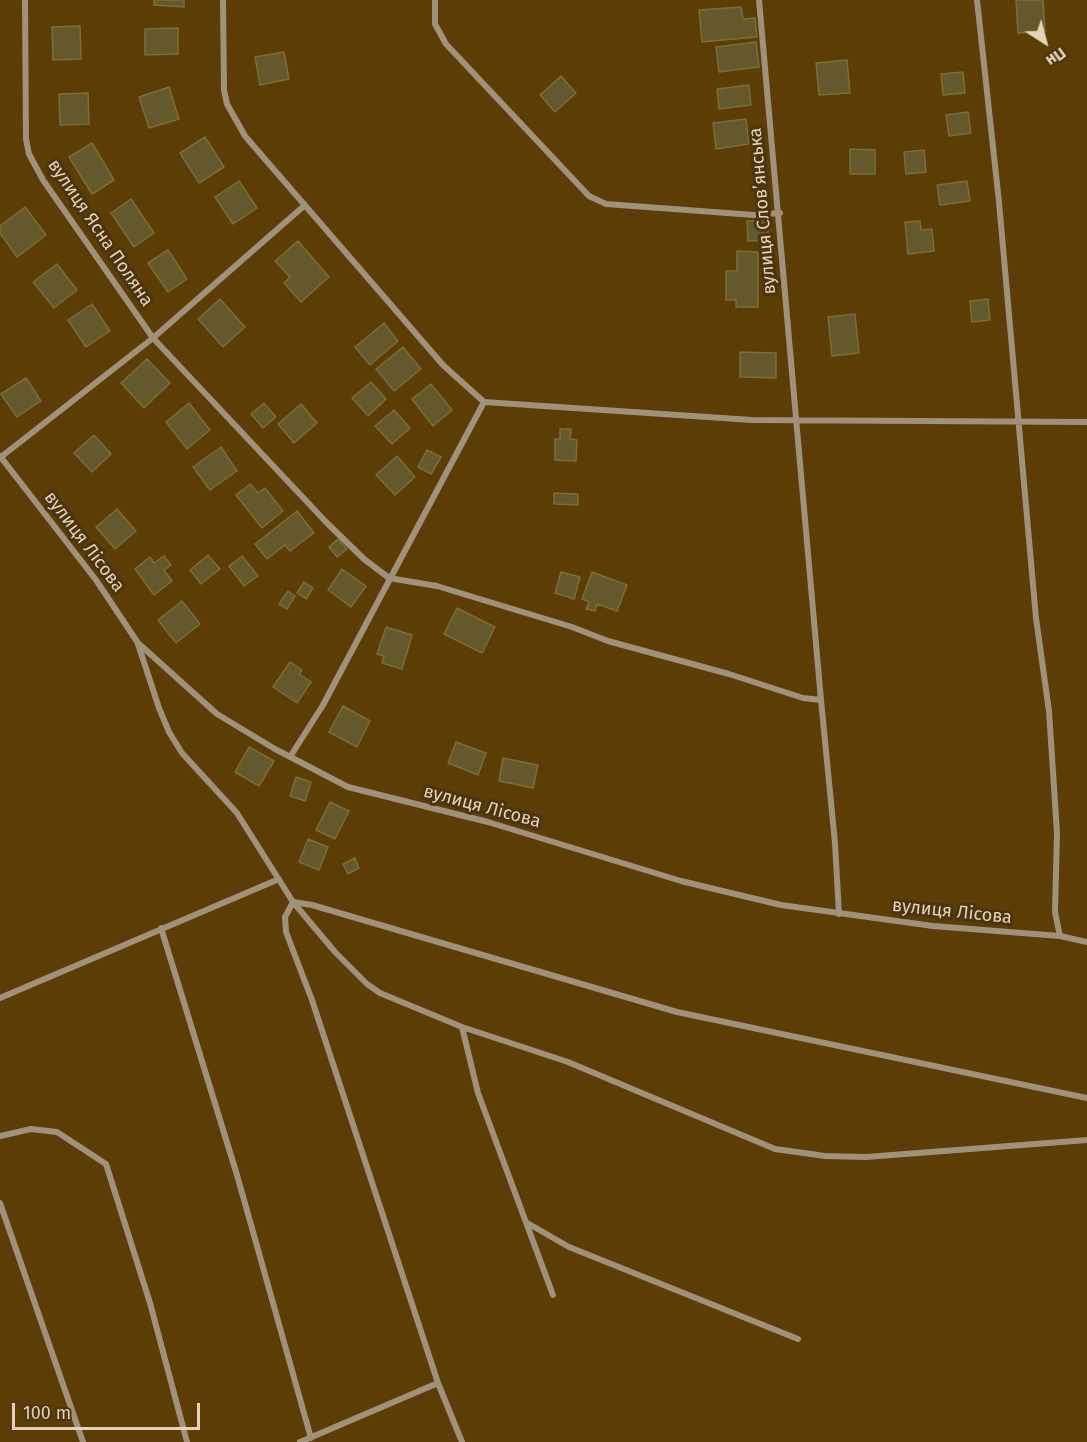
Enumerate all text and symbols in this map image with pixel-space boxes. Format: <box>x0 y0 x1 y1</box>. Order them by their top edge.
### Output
north arrow <box>1015 12 1075 72</box>
text: Пн <box>1042 43 1070 71</box>
street label: вулиця Словʼянська <box>745 127 781 295</box>
street label: вулиця Ясна Поляна <box>43 155 157 311</box>
street label: вулиця Лісова <box>39 487 129 597</box>
street label: вулиця Лісова <box>421 781 543 833</box>
street label: вулиця Лісова <box>891 895 1013 929</box>
scale bar <box>15 1391 202 1429</box>
text: 100 m <box>23 1402 71 1424</box>

